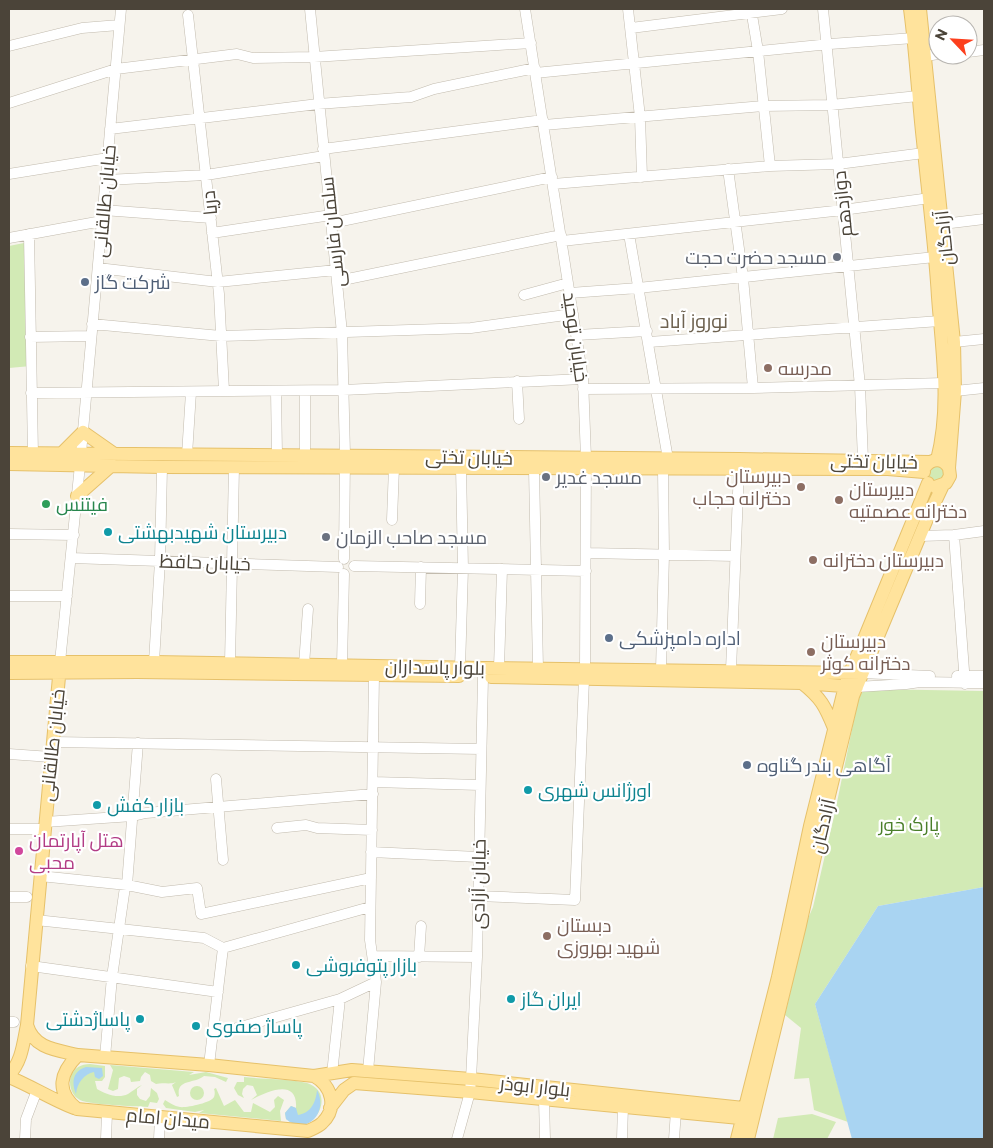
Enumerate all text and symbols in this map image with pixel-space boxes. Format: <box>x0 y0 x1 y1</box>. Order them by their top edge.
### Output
north arrow <box>928 15 978 65</box>
text: N <box>931 26 951 43</box>
street label: خیابان طالقانی <box>87 144 121 258</box>
street label: دوازدهم <box>827 169 859 238</box>
street label: سلمان فارسی <box>314 176 350 288</box>
street label: دریا <box>196 189 222 217</box>
street label: آزادگان <box>929 209 959 267</box>
place label: مسجد حضرت حجت <box>685 245 827 269</box>
marker: مسجد حضرت حجت <box>831 251 843 263</box>
place label: شرکت گاز <box>94 270 171 294</box>
marker: شرکت گاز <box>79 276 91 288</box>
street label: خیابان توحید <box>558 290 594 384</box>
district label: نوروز آباد <box>660 308 728 333</box>
place label: مدرسه <box>778 356 832 380</box>
marker: مدرسه <box>762 362 774 374</box>
street label: خیابان تختی <box>425 444 513 470</box>
street label: خیابان تختی <box>830 448 918 474</box>
place label: دبیرستان دخترانه حجاب <box>693 464 791 510</box>
place label: مسجد غدیر <box>555 465 642 489</box>
marker: مسجد غدیر <box>540 471 552 483</box>
place label: دبیرستان دخترانه عصمتیه <box>849 477 967 523</box>
marker: دبیرستان دخترانه حجاب <box>795 481 807 493</box>
place label: فیتنس <box>56 492 108 516</box>
marker: دبیرستان دخترانه عصمتیه <box>833 494 845 506</box>
marker: فیتنس <box>40 498 52 510</box>
place label: دبیرستان شهیدبهشتی <box>118 520 287 544</box>
place label: مسجد صاحب الزمان <box>336 525 487 549</box>
marker: دبیرستان شهیدبهشتی <box>102 526 114 538</box>
marker: مسجد صاحب الزمان <box>320 531 332 543</box>
street label: خیابان حافظ <box>159 548 251 576</box>
place label: دبیرستان دخترانه <box>823 548 944 572</box>
marker: دبیرستان دخترانه <box>807 554 819 566</box>
place label: اداره دامپزشکی <box>619 626 741 651</box>
place label: دبیرستان دخترانه کوثر <box>820 629 910 675</box>
marker: اداره دامپزشکی <box>603 632 615 644</box>
marker: دبیرستان دخترانه کوثر <box>805 646 817 658</box>
street label: بلوار پاسداران <box>385 654 485 681</box>
street label: خیابان طالقانی <box>34 687 70 803</box>
place label: آگاهی بندر گناوه <box>757 753 891 777</box>
marker: آگاهی بندر گناوه <box>741 759 753 771</box>
place label: اورژانس شهری <box>538 778 652 802</box>
marker: اورژانس شهری <box>522 784 534 796</box>
place label: بازار کفش <box>107 793 184 817</box>
street label: آزادگان <box>804 796 840 856</box>
marker: بازار کفش <box>91 799 103 811</box>
park label: پارک خور <box>878 812 939 837</box>
place label: هتل آپارتمان محبی <box>29 828 124 874</box>
street label: خیابان آزادی <box>465 839 491 929</box>
marker: هتل آپارتمان محبی <box>13 845 25 857</box>
place label: دبستان شهید بهروزی <box>557 913 660 959</box>
marker: دبستان شهید بهروزی <box>541 930 553 942</box>
place label: بازار پتوفروشی <box>306 953 417 978</box>
marker: بازار پتوفروشی <box>290 959 302 971</box>
place label: ایران گاز <box>520 987 582 1011</box>
marker: ایران گاز <box>505 993 517 1005</box>
place label: پاساژدشتی <box>46 1007 130 1032</box>
marker: پاساژدشتی <box>134 1013 146 1025</box>
place label: پاساژ صفوی <box>206 1014 302 1039</box>
marker: پاساژ صفوی <box>190 1020 202 1032</box>
street label: بلوار ابوذر <box>497 1070 572 1102</box>
street label: میدان امام <box>125 1102 211 1136</box>

